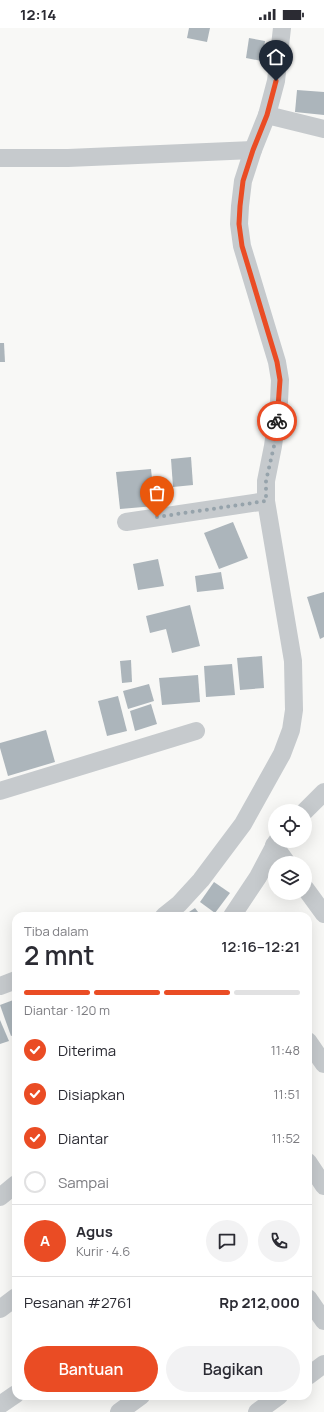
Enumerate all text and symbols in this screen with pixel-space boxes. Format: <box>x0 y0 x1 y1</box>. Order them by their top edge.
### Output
text: 12:14 <box>20 4 56 25</box>
pin <box>259 40 293 81</box>
icon: home <box>265 46 287 68</box>
courier <box>257 401 297 441</box>
icon: bike <box>266 410 288 432</box>
pin <box>140 476 174 517</box>
icon: bag <box>146 482 168 504</box>
map controls <box>268 804 312 900</box>
button: locate <box>268 804 312 848</box>
button: layers <box>268 856 312 900</box>
text: Tiba dalam <box>24 922 89 940</box>
text: 12:16–12:21 <box>221 936 300 957</box>
text: 2 mnt <box>24 937 94 973</box>
text: Diantar · 120 m <box>24 1001 110 1019</box>
icon: check <box>24 1039 46 1061</box>
text: Diterima <box>58 1040 116 1061</box>
text: 11:48 <box>271 1041 300 1059</box>
icon: check <box>24 1083 46 1105</box>
text: Disiapkan <box>58 1084 125 1105</box>
text: 11:51 <box>273 1085 300 1103</box>
icon: check <box>24 1127 46 1149</box>
text: Diantar <box>58 1128 109 1149</box>
text: 11:52 <box>271 1129 300 1147</box>
text: Sampai <box>58 1172 109 1193</box>
button: chat <box>206 1220 248 1262</box>
button: phone <box>258 1220 300 1262</box>
text: Agus <box>76 1221 113 1242</box>
text: A <box>40 1230 50 1251</box>
text: Kurir · 4.6 <box>76 1242 130 1260</box>
text: Pesanan #2761 <box>24 1292 132 1313</box>
text: Rp 212,000 <box>219 1292 300 1313</box>
button: Bantuan <box>24 1346 158 1392</box>
button: Bagikan <box>166 1346 300 1392</box>

